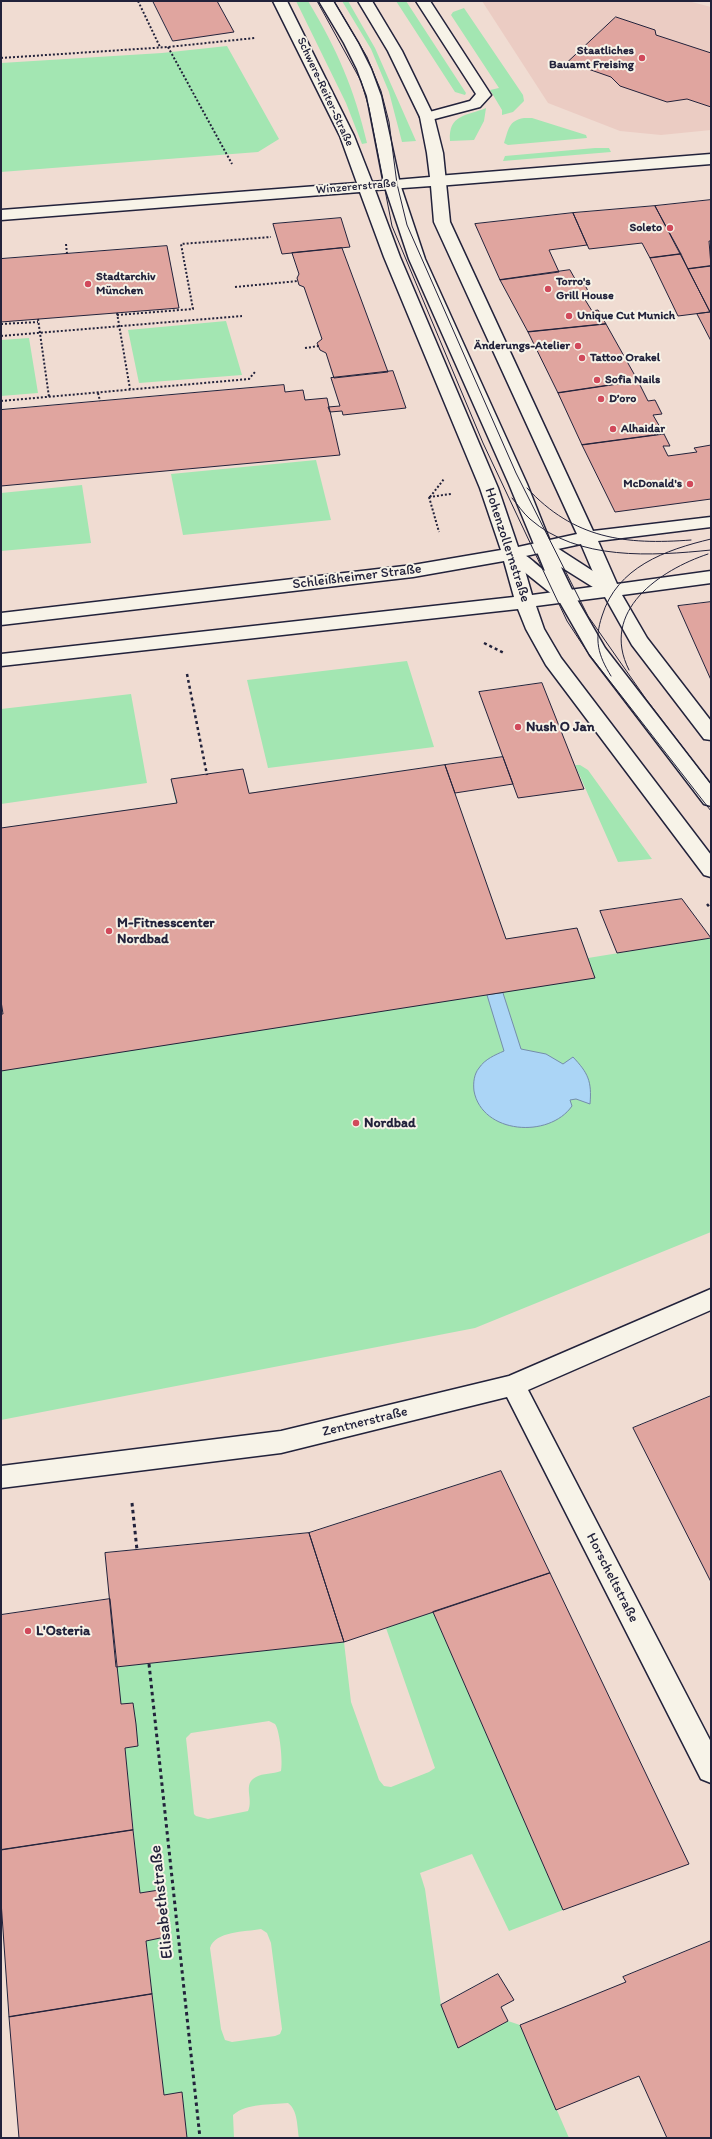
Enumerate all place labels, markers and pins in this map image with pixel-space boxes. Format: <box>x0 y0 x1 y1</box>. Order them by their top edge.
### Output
place label: Staatliches Bauamt Freising <box>549 44 634 72</box>
marker: Staatliches Bauamt Freising <box>637 53 647 63</box>
place label: Soleto <box>629 221 662 235</box>
marker: Soleto <box>665 223 675 233</box>
place label: Stadtarchiv München <box>96 270 156 298</box>
place label: Torro's Grill House <box>556 275 614 303</box>
marker: Stadtarchiv München <box>83 279 93 289</box>
marker: Torro's Grill House <box>543 284 553 294</box>
place label: Unique Cut Munich <box>577 309 675 323</box>
marker: Unique Cut Munich <box>564 311 574 321</box>
place label: Änderungs-Atelier <box>474 339 570 353</box>
marker: Änderungs-Atelier <box>573 341 583 351</box>
place label: Tattoo Orakel <box>590 351 660 365</box>
marker: Tattoo Orakel <box>577 353 587 363</box>
place label: Sofia Nails <box>605 373 660 387</box>
marker: Sofia Nails <box>592 375 602 385</box>
place label: D’oro <box>609 392 636 406</box>
marker: D’oro <box>596 394 606 404</box>
place label: Alhaidar <box>621 422 665 436</box>
marker: Alhaidar <box>608 424 618 434</box>
place label: McDonald's <box>623 477 682 491</box>
marker: McDonald's <box>685 479 695 489</box>
place label: Nush O Jan <box>526 719 595 735</box>
marker: Nush O Jan <box>513 722 523 732</box>
place label: M-Fitnesscenter Nordbad <box>117 915 215 948</box>
marker: M-Fitnesscenter Nordbad <box>104 926 114 936</box>
place label: Nordbad <box>364 1115 416 1131</box>
marker: Nordbad <box>351 1118 361 1128</box>
place label: L'Osteria <box>36 1623 90 1639</box>
marker: L'Osteria <box>23 1626 33 1636</box>

